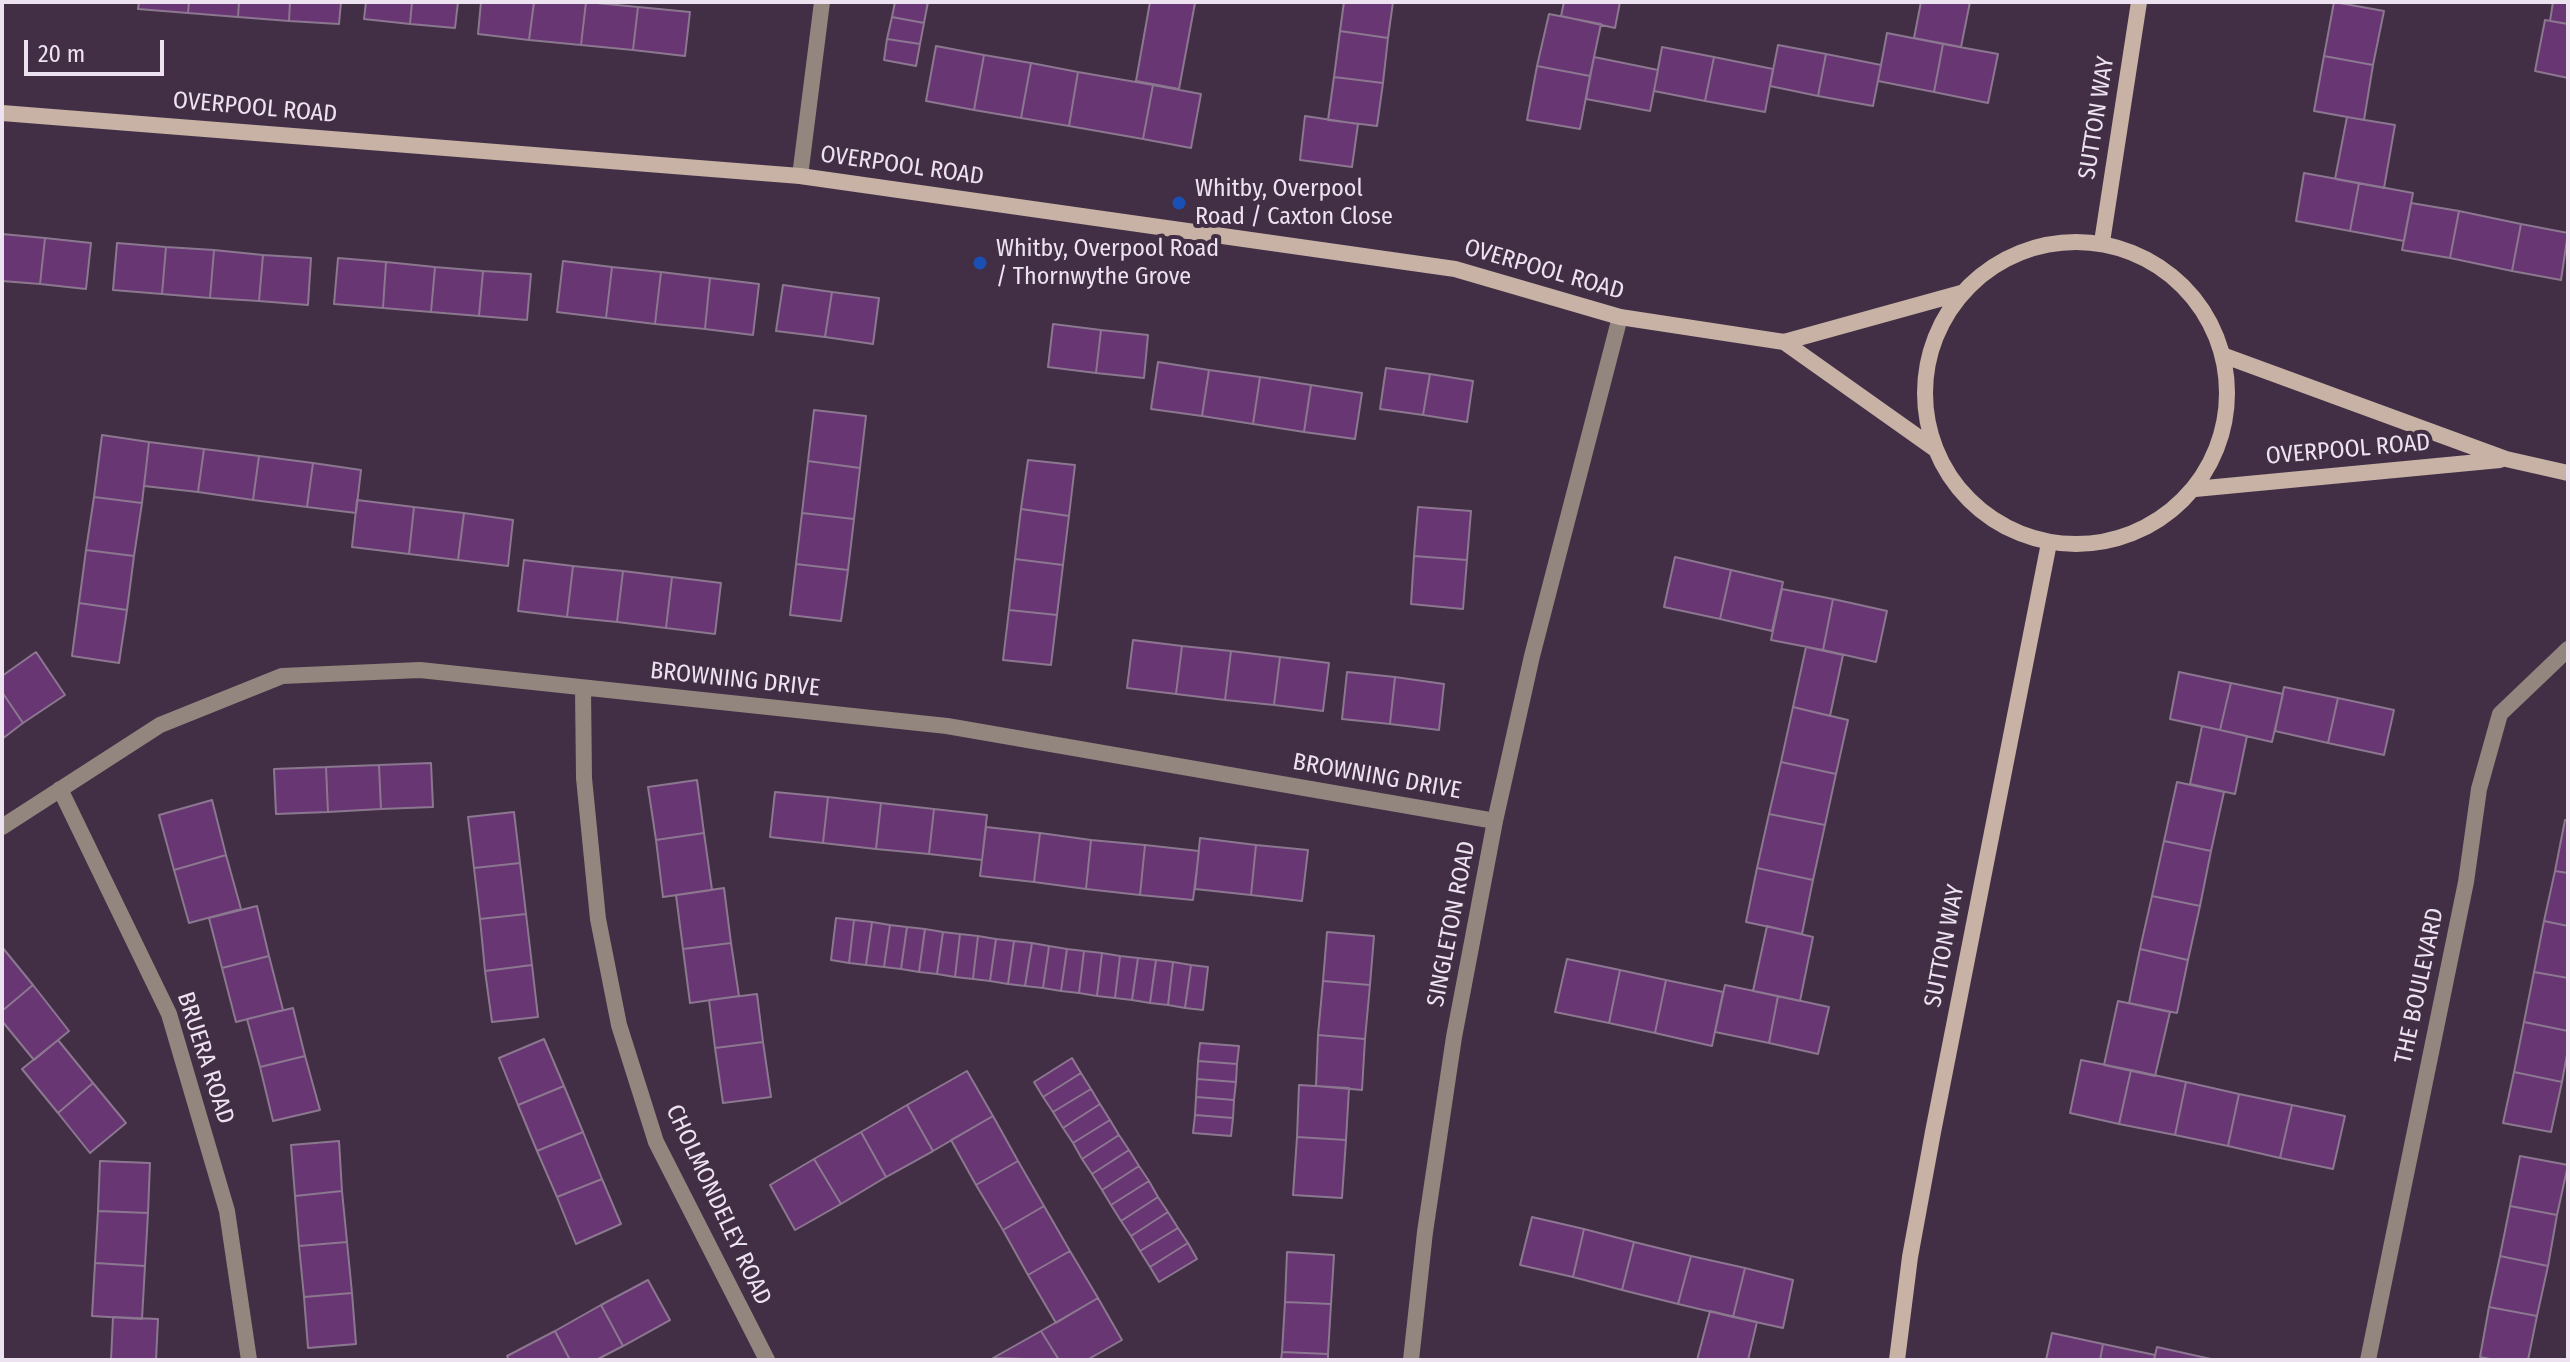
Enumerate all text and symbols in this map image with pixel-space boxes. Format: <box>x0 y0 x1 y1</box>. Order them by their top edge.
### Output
scale bar <box>28 24 168 74</box>
text: 20 m <box>38 40 85 68</box>
street label: SUTTON WAY <box>2073 54 2121 182</box>
street label: OVERPOOL ROAD <box>172 86 338 130</box>
street label: OVERPOOL ROAD <box>818 140 986 192</box>
place label: Whitby, Overpool Road / Caxton Close <box>1195 175 1393 231</box>
marker: Whitby, Overpool Road / Caxton Close <box>1170 194 1188 212</box>
street label: OVERPOOL ROAD <box>1461 233 1627 307</box>
place label: Whitby, Overpool Road / Thornwythe Grove <box>996 235 1219 291</box>
marker: Whitby, Overpool Road / Thornwythe Grove <box>971 254 989 272</box>
street label: OVERPOOL ROAD <box>2265 428 2431 472</box>
street label: BROWNING DRIVE <box>649 657 821 703</box>
street label: BROWNING DRIVE <box>1290 748 1464 806</box>
street label: SINGLETON ROAD <box>1422 839 1482 1009</box>
street label: SUTTON WAY <box>1919 882 1971 1010</box>
street label: THE BOULEVARD <box>2389 906 2451 1066</box>
street label: BRUERA ROAD <box>170 988 240 1128</box>
street label: CHOLMONDELEY ROAD <box>659 1100 777 1310</box>

